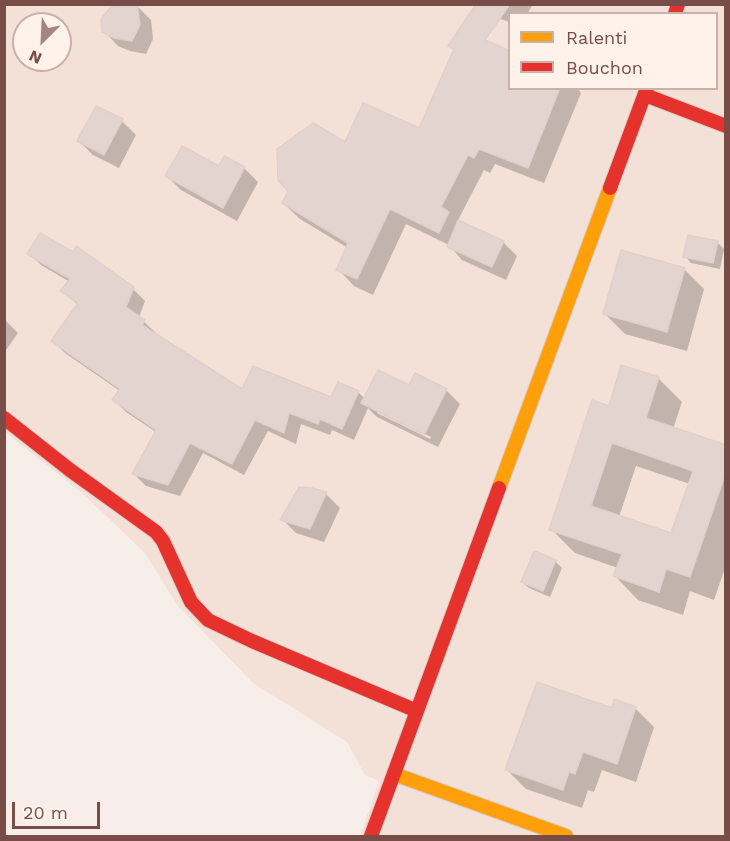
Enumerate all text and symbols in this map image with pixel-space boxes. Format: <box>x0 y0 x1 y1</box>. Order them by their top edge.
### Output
north arrow <box>12 12 72 72</box>
legend <box>508 12 718 90</box>
text: Ralenti <box>566 27 627 48</box>
text: N <box>26 46 45 68</box>
text: Bouchon <box>566 57 643 78</box>
scale bar <box>15 790 104 828</box>
text: 20 m <box>23 802 68 823</box>

